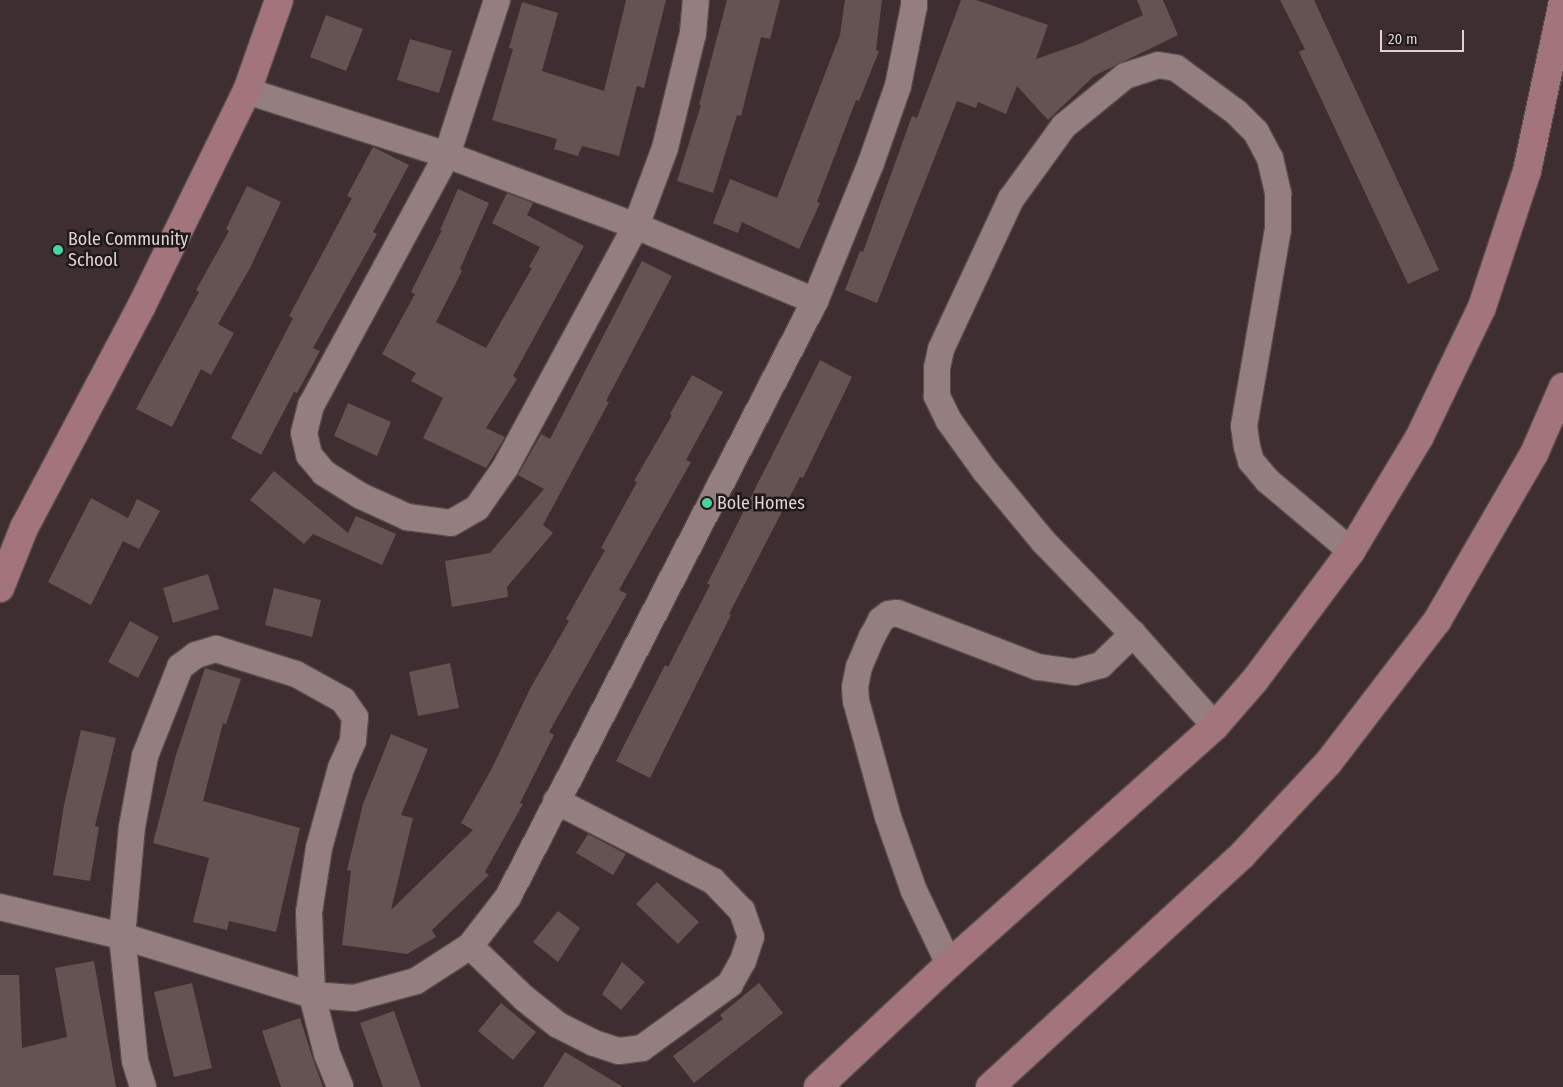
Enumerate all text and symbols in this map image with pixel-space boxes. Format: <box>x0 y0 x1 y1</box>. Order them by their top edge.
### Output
scale bar <box>1383 20 1467 52</box>
text: 20 m <box>1388 30 1418 48</box>
place label: Bole Community School <box>68 229 188 272</box>
marker: Bole Community School <box>52 244 64 256</box>
place label: Bole Homes <box>717 492 805 514</box>
marker: Bole Homes <box>701 497 713 509</box>

